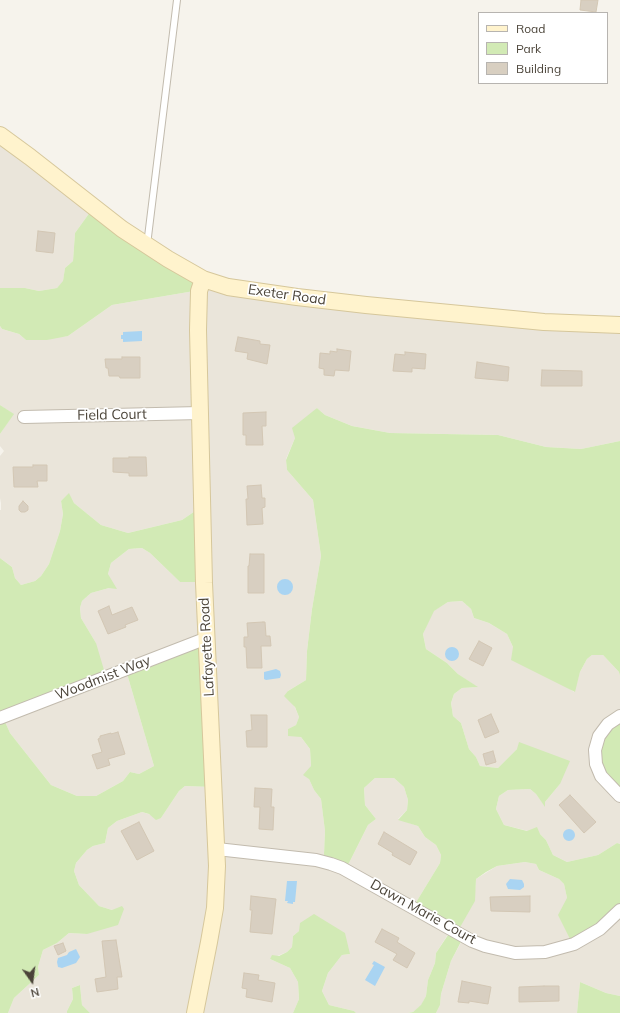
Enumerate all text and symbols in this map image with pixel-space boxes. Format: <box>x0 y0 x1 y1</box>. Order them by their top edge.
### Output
legend <box>478 12 608 84</box>
text: Road <box>516 21 545 36</box>
text: Park <box>516 41 541 56</box>
text: Building <box>516 61 561 76</box>
street label: Exeter Road <box>247 281 327 309</box>
street label: Field Court <box>77 406 147 424</box>
street label: Lafayette Road <box>196 597 218 697</box>
street label: Woodmist Way <box>53 652 153 704</box>
street label: Dawn Marie Court <box>367 876 479 948</box>
north arrow <box>12 961 52 1001</box>
text: N <box>29 985 41 1000</box>

